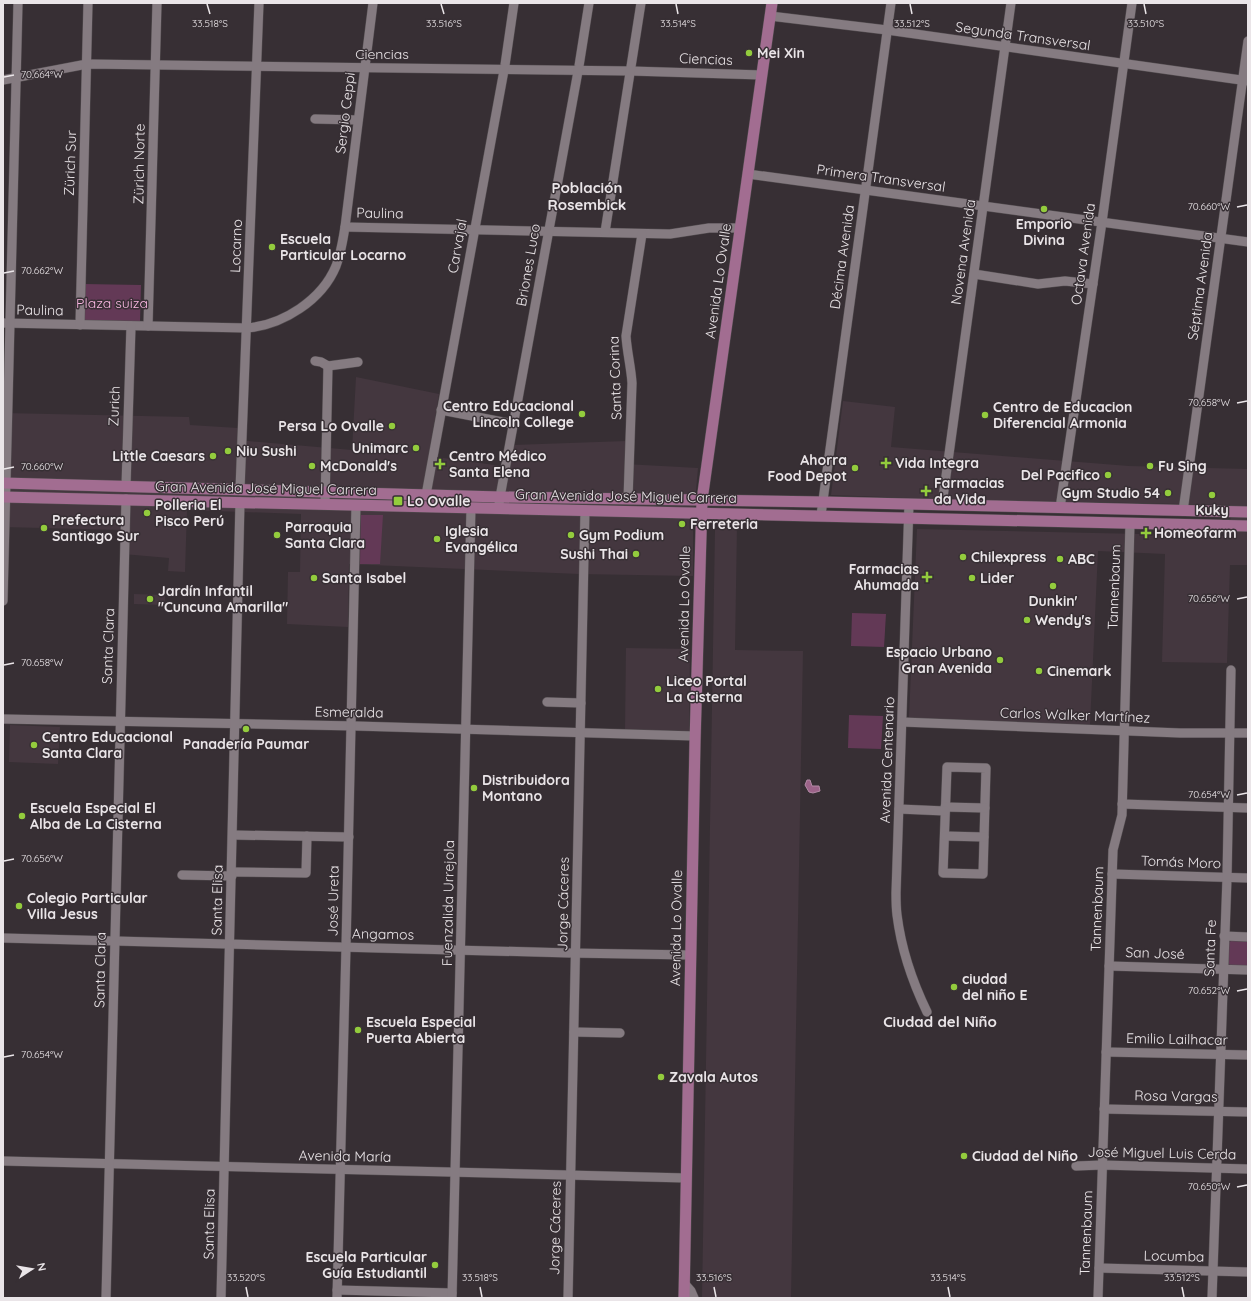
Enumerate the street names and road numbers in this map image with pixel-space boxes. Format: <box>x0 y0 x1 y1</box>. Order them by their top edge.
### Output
street label: Segunda Transversal <box>954 18 1092 54</box>
street label: Ciencias <box>355 45 409 63</box>
street label: Ciencias <box>679 49 733 69</box>
street label: Sergio Ceppi <box>331 71 359 155</box>
street label: Zürich Norte <box>129 123 149 205</box>
street label: Zürich Sur <box>60 129 80 196</box>
street label: Primera Transversal <box>815 160 947 196</box>
street label: Novena Avenida <box>947 198 979 306</box>
street label: Octava Avenida <box>1067 202 1099 306</box>
street label: Paulina <box>356 204 404 222</box>
street label: Décima Avenida <box>826 204 858 310</box>
street label: Carvajal <box>443 217 471 275</box>
street label: Locarno <box>226 219 246 273</box>
street label: Briones Luco <box>512 222 544 308</box>
street label: Avenida Lo Ovalle <box>701 222 735 340</box>
street label: Séptima Avenida <box>1183 231 1217 341</box>
street label: Paulina <box>16 301 64 319</box>
street label: Santa Corina <box>605 336 625 420</box>
street label: Zurich <box>104 385 124 427</box>
street label: Gran Avenida José Miguel Carrera <box>155 477 377 499</box>
street label: Gran Avenida José Miguel Carrera <box>515 485 737 507</box>
street label: Tannenbaum <box>1104 544 1124 630</box>
street label: Avenida Lo Ovalle <box>674 546 694 662</box>
street label: Santa Clara <box>98 608 118 684</box>
street label: Avenida Centenario <box>876 696 898 824</box>
street label: Esmeralda <box>314 702 384 722</box>
street label: Carlos Walker Martínez <box>1000 703 1151 727</box>
street label: Fuenzalida Urrejola <box>438 840 458 966</box>
street label: Tomás Moro <box>1140 852 1222 872</box>
street label: Jorge Cáceres <box>553 857 573 951</box>
street label: Santa Elisa <box>207 864 227 936</box>
street label: José Ureta <box>323 865 343 937</box>
street label: Tannenbaum <box>1087 866 1107 952</box>
street label: Avenida Lo Ovalle <box>666 870 686 986</box>
street label: Santa Fe <box>1200 919 1220 977</box>
street label: Angamos <box>352 924 414 944</box>
street label: Santa Clara <box>90 932 110 1008</box>
street label: San José <box>1125 943 1185 963</box>
street label: Emilio Lailhacar <box>1126 1029 1229 1049</box>
street label: Rosa Vargas <box>1134 1086 1218 1106</box>
street label: José Miguel Luis Cerda <box>1087 1143 1237 1163</box>
street label: Avenida María <box>298 1146 392 1166</box>
street label: Jorge Cáceres <box>545 1181 565 1275</box>
street label: Santa Elisa <box>199 1188 219 1260</box>
street label: Tannenbaum <box>1076 1190 1096 1276</box>
street label: Locumba <box>1143 1246 1205 1266</box>

